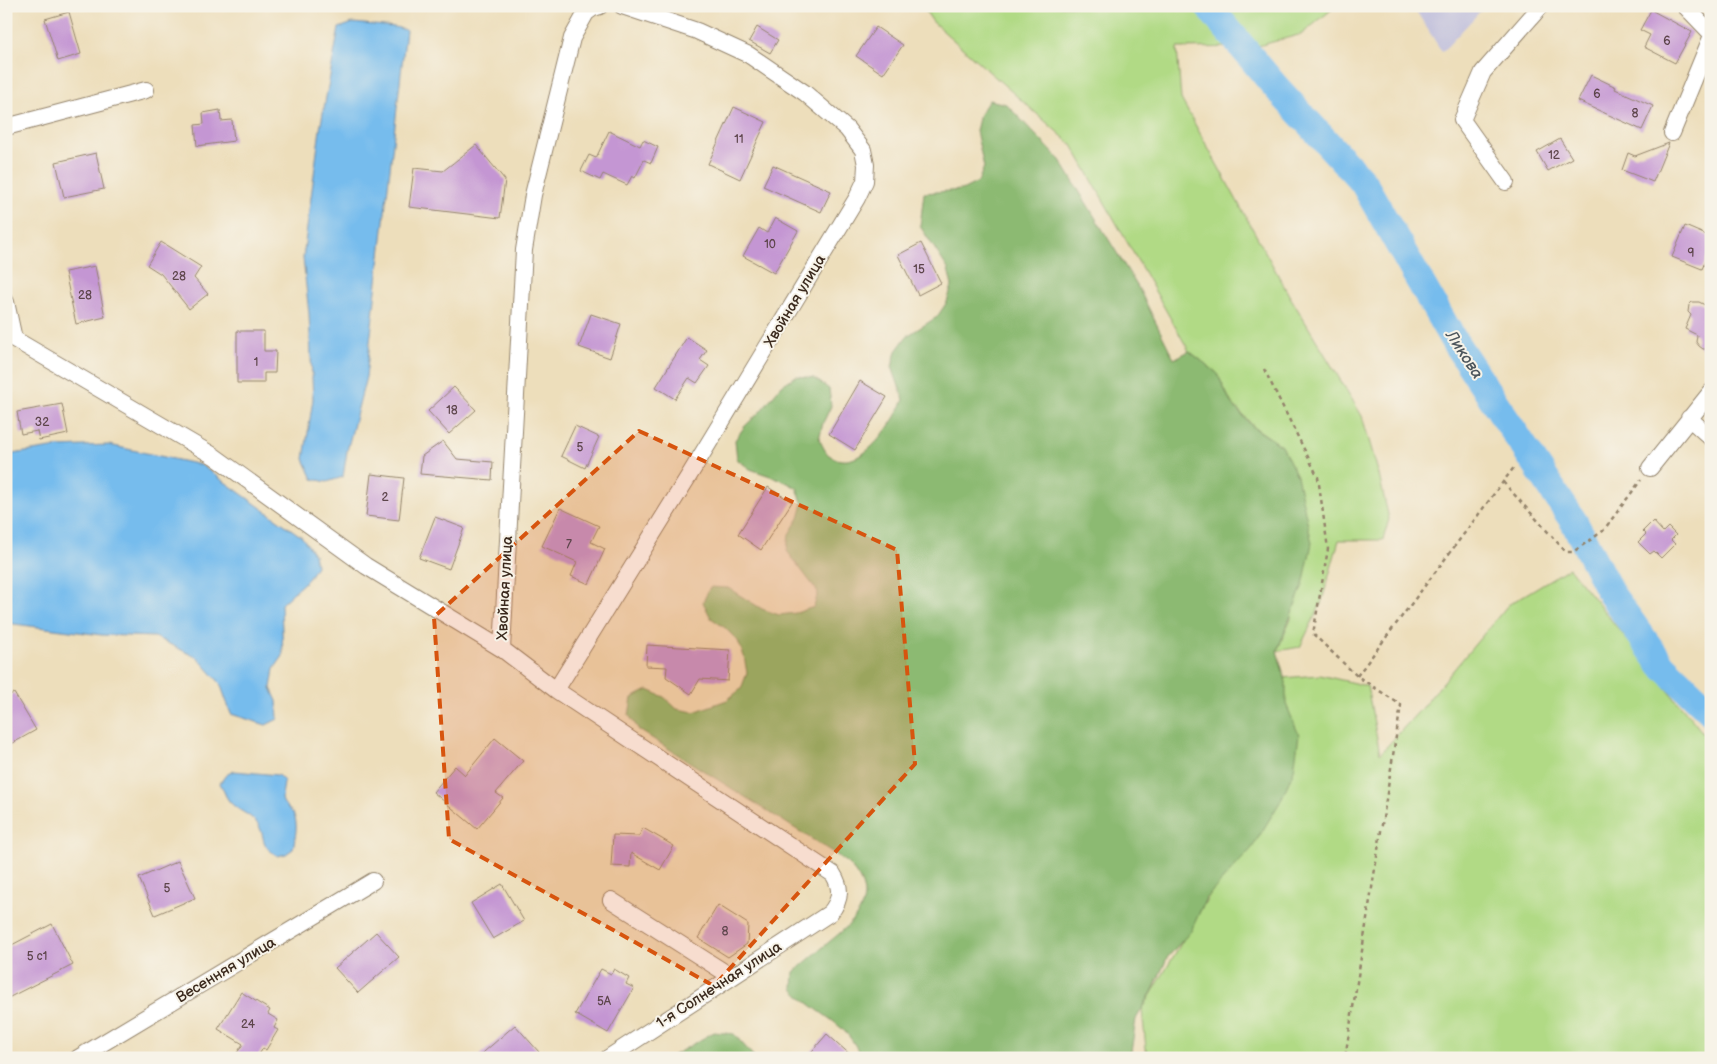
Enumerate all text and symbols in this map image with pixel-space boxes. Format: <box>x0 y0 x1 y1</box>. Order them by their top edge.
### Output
house number: 6 <box>1663 34 1671 49</box>
house number: 6 <box>1593 87 1601 102</box>
house number: 8 <box>1632 106 1639 121</box>
house number: 11 <box>734 132 744 147</box>
house number: 12 <box>1548 148 1560 163</box>
house number: 10 <box>764 237 776 252</box>
house number: 9 <box>1688 246 1695 261</box>
street label: Хвойная улица <box>760 251 830 351</box>
house number: 15 <box>913 262 925 277</box>
house number: 28 <box>172 269 186 284</box>
house number: 28 <box>78 288 92 303</box>
water label: Ликова <box>1441 326 1487 383</box>
house number: 1 <box>254 355 258 370</box>
house number: 18 <box>446 403 458 418</box>
house number: 32 <box>35 415 49 430</box>
house number: 5 <box>577 440 584 455</box>
house number: 2 <box>381 490 389 505</box>
street label: Хвойная улица <box>493 535 517 641</box>
house number: 7 <box>566 537 572 552</box>
house number: 5 <box>164 881 171 896</box>
house number: 8 <box>722 924 729 939</box>
street label: Весенняя улица <box>173 933 279 1007</box>
street label: 1-я Солнечная улица <box>653 937 785 1033</box>
house number: 5 с1 <box>27 949 47 964</box>
house number: 5А <box>597 994 612 1009</box>
house number: 24 <box>241 1017 256 1032</box>

